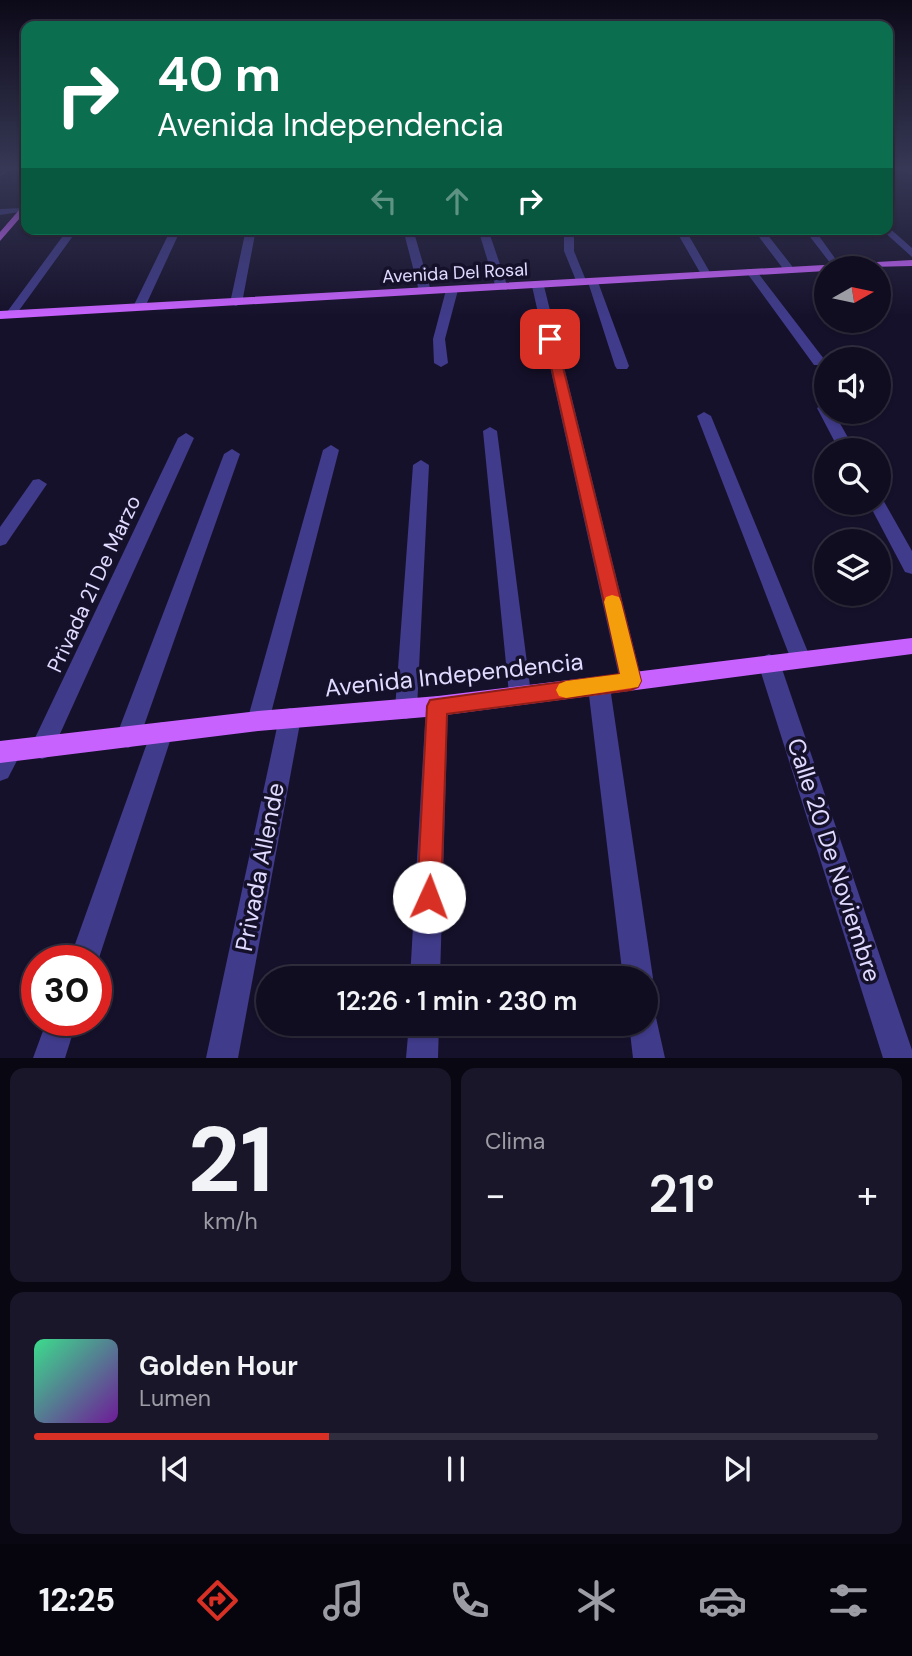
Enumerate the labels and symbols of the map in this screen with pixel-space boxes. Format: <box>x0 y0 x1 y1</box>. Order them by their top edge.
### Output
north arrow <box>814 256 891 332</box>
street label: Avenida Del Rosal <box>382 257 528 289</box>
pin <box>520 309 580 369</box>
street label: Privada 21 De Marzo <box>41 491 147 677</box>
street label: Avenida Independencia <box>323 646 585 704</box>
street label: Calle 20 De Noviembre <box>780 734 889 986</box>
street label: Privada Allende <box>228 780 291 954</box>
position arrow <box>392 860 466 934</box>
speed limit sign: 30 <box>21 945 112 1036</box>

